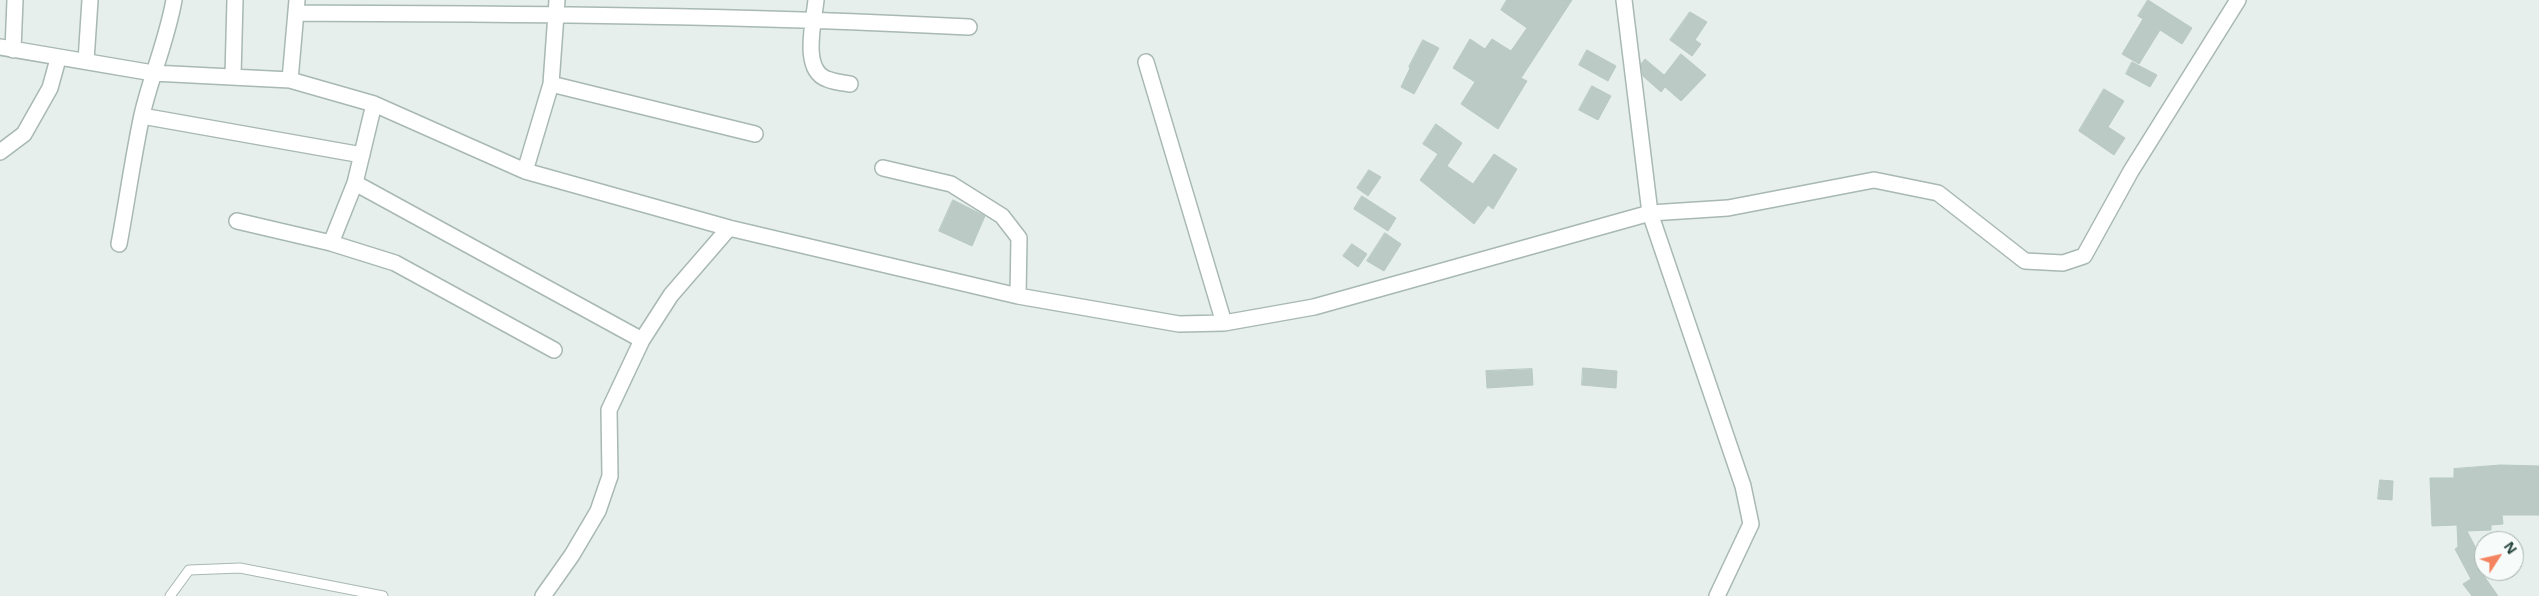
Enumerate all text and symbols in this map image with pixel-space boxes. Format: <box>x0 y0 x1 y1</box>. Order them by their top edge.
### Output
north arrow <box>2474 531 2524 581</box>
text: N <box>2500 538 2522 558</box>

